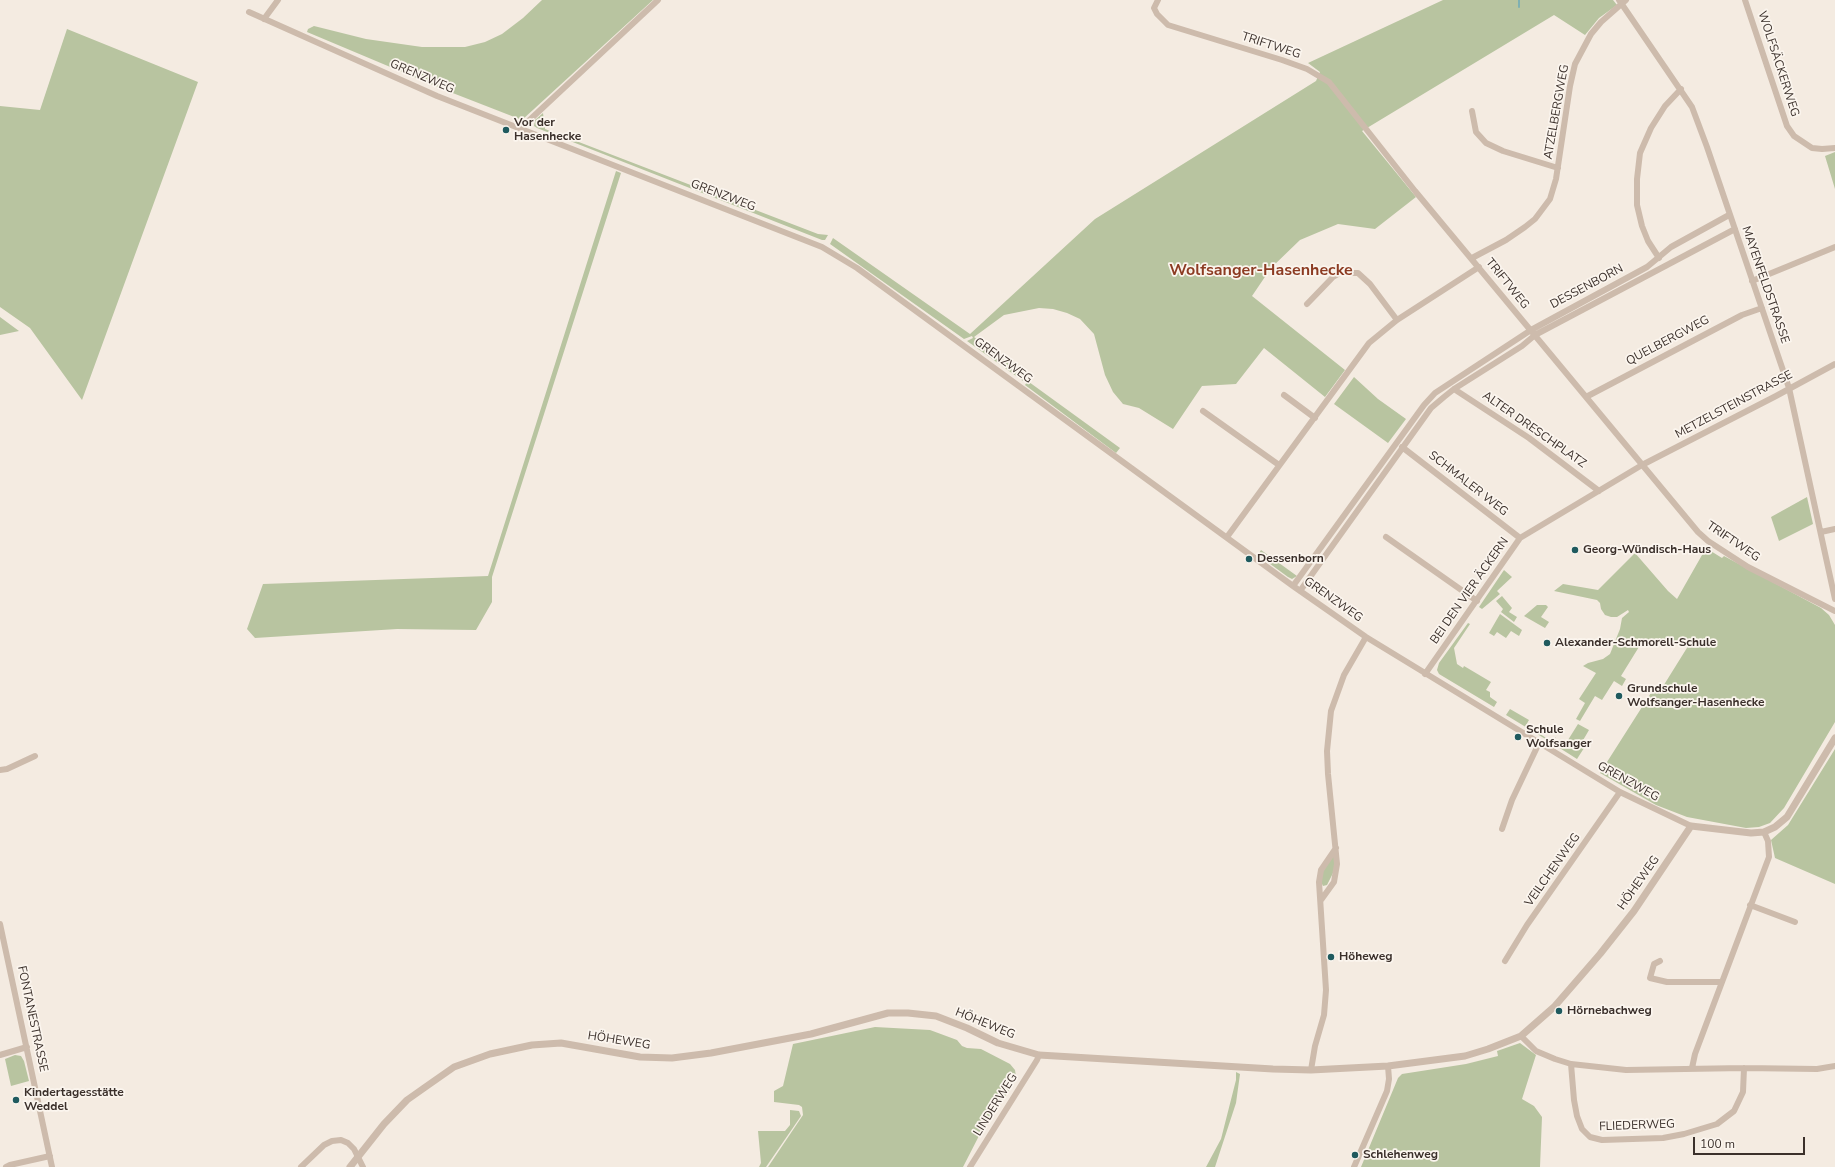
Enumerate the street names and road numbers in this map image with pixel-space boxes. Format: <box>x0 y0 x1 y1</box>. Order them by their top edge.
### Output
street label: WOLFSÄCKERWEG <box>1754 9 1802 119</box>
street label: TRIFTWEG <box>1240 30 1302 62</box>
street label: GRENZWEG <box>388 57 456 97</box>
street label: ATZELBERGWEG <box>1542 63 1572 161</box>
street label: GRENZWEG <box>688 177 758 215</box>
street label: MAYENFELDSTRASSE <box>1738 224 1792 346</box>
street label: TRIFTWEG <box>1482 256 1532 312</box>
street label: DESSENBORN <box>1548 262 1626 312</box>
street label: QUELBERGWEG <box>1624 313 1712 369</box>
street label: GRENZWEG <box>971 335 1035 387</box>
street label: METZELSTEINSTRASSE <box>1673 368 1795 442</box>
street label: ALTER DRESCHPLATZ <box>1479 389 1589 471</box>
street label: SCHMALER WEG <box>1425 448 1511 520</box>
street label: TRIFTWEG <box>1704 519 1762 565</box>
street label: BEI DEN VIER ÄCKERN <box>1428 535 1512 647</box>
street label: GRENZWEG <box>1301 574 1365 626</box>
street label: GRENZWEG <box>1595 759 1661 805</box>
street label: VEILCHENWEG <box>1522 830 1584 910</box>
street label: HÖHEWEG <box>1615 853 1663 913</box>
street label: FONTANESTRASSE <box>14 965 50 1073</box>
street label: HÖHEWEG <box>953 1005 1017 1043</box>
street label: HÖHEWEG <box>587 1029 651 1053</box>
street label: LINDERWEG <box>971 1071 1021 1139</box>
street label: FLIEDERWEG <box>1599 1117 1675 1135</box>

